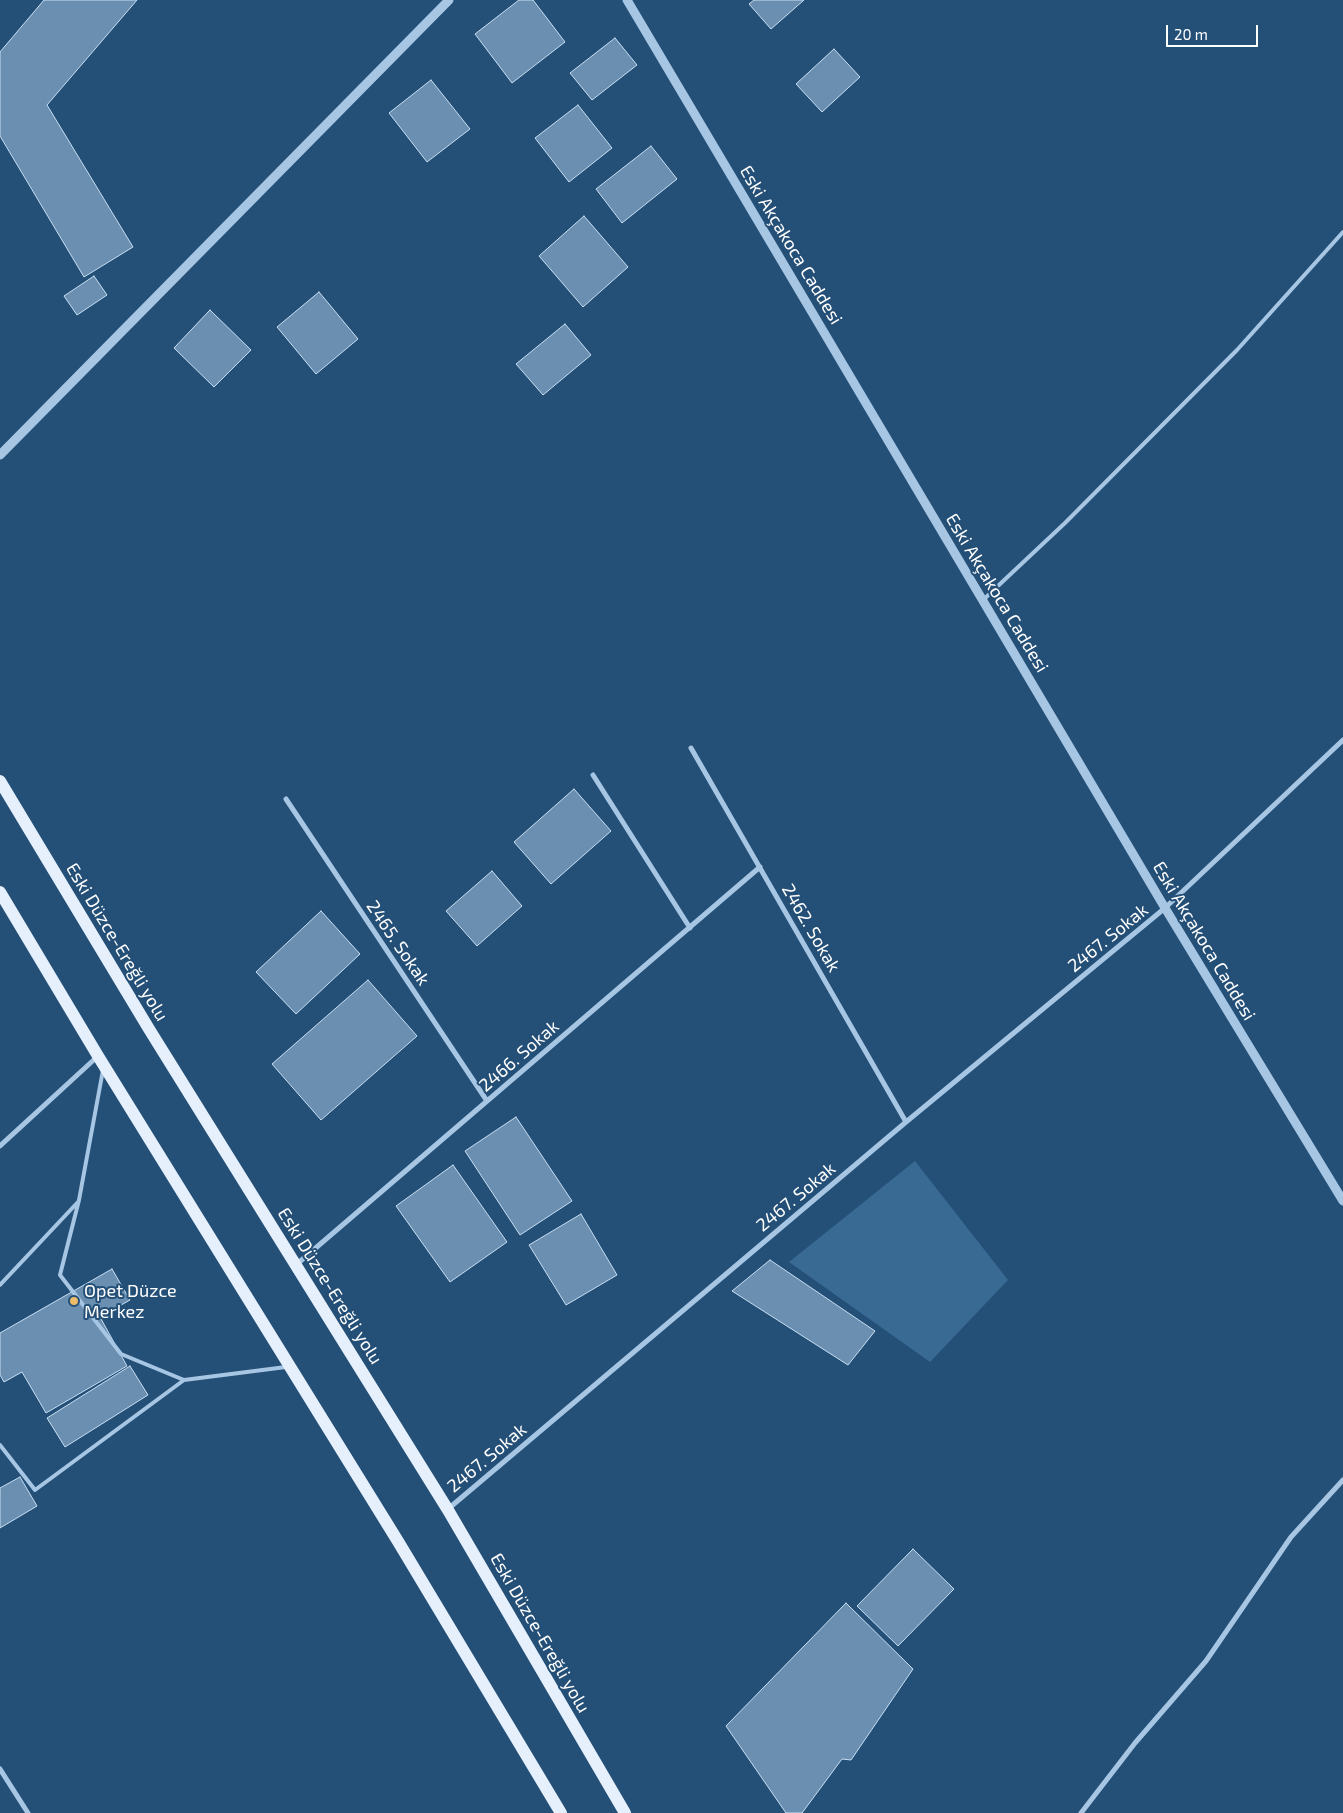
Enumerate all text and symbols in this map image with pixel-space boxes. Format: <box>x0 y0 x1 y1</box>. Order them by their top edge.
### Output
scale bar <box>1168 15 1260 47</box>
text: 20 m <box>1174 25 1208 43</box>
street label: Eski Akçakoca Caddesi <box>735 162 847 328</box>
street label: Eski Akçakoca Caddesi <box>941 510 1053 676</box>
street label: Eski Akçakoca Caddesi <box>1148 858 1260 1024</box>
street label: Eski Düzce-Ereğli yolu <box>61 859 173 1025</box>
street label: 2462. Sokak <box>777 880 845 976</box>
street label: 2465. Sokak <box>362 896 434 990</box>
street label: 2467. Sokak <box>1064 899 1152 977</box>
street label: 2466. Sokak <box>475 1016 563 1096</box>
street label: 2467. Sokak <box>752 1158 840 1236</box>
street label: Eski Düzce-Ereğli yolu <box>273 1204 387 1368</box>
place label: Opet Düzce Merkez <box>84 1280 177 1322</box>
marker: Opet Düzce Merkez <box>68 1295 80 1307</box>
street label: 2467. Sokak <box>443 1419 531 1497</box>
street label: Eski Düzce-Ereğli yolu <box>486 1549 594 1717</box>

